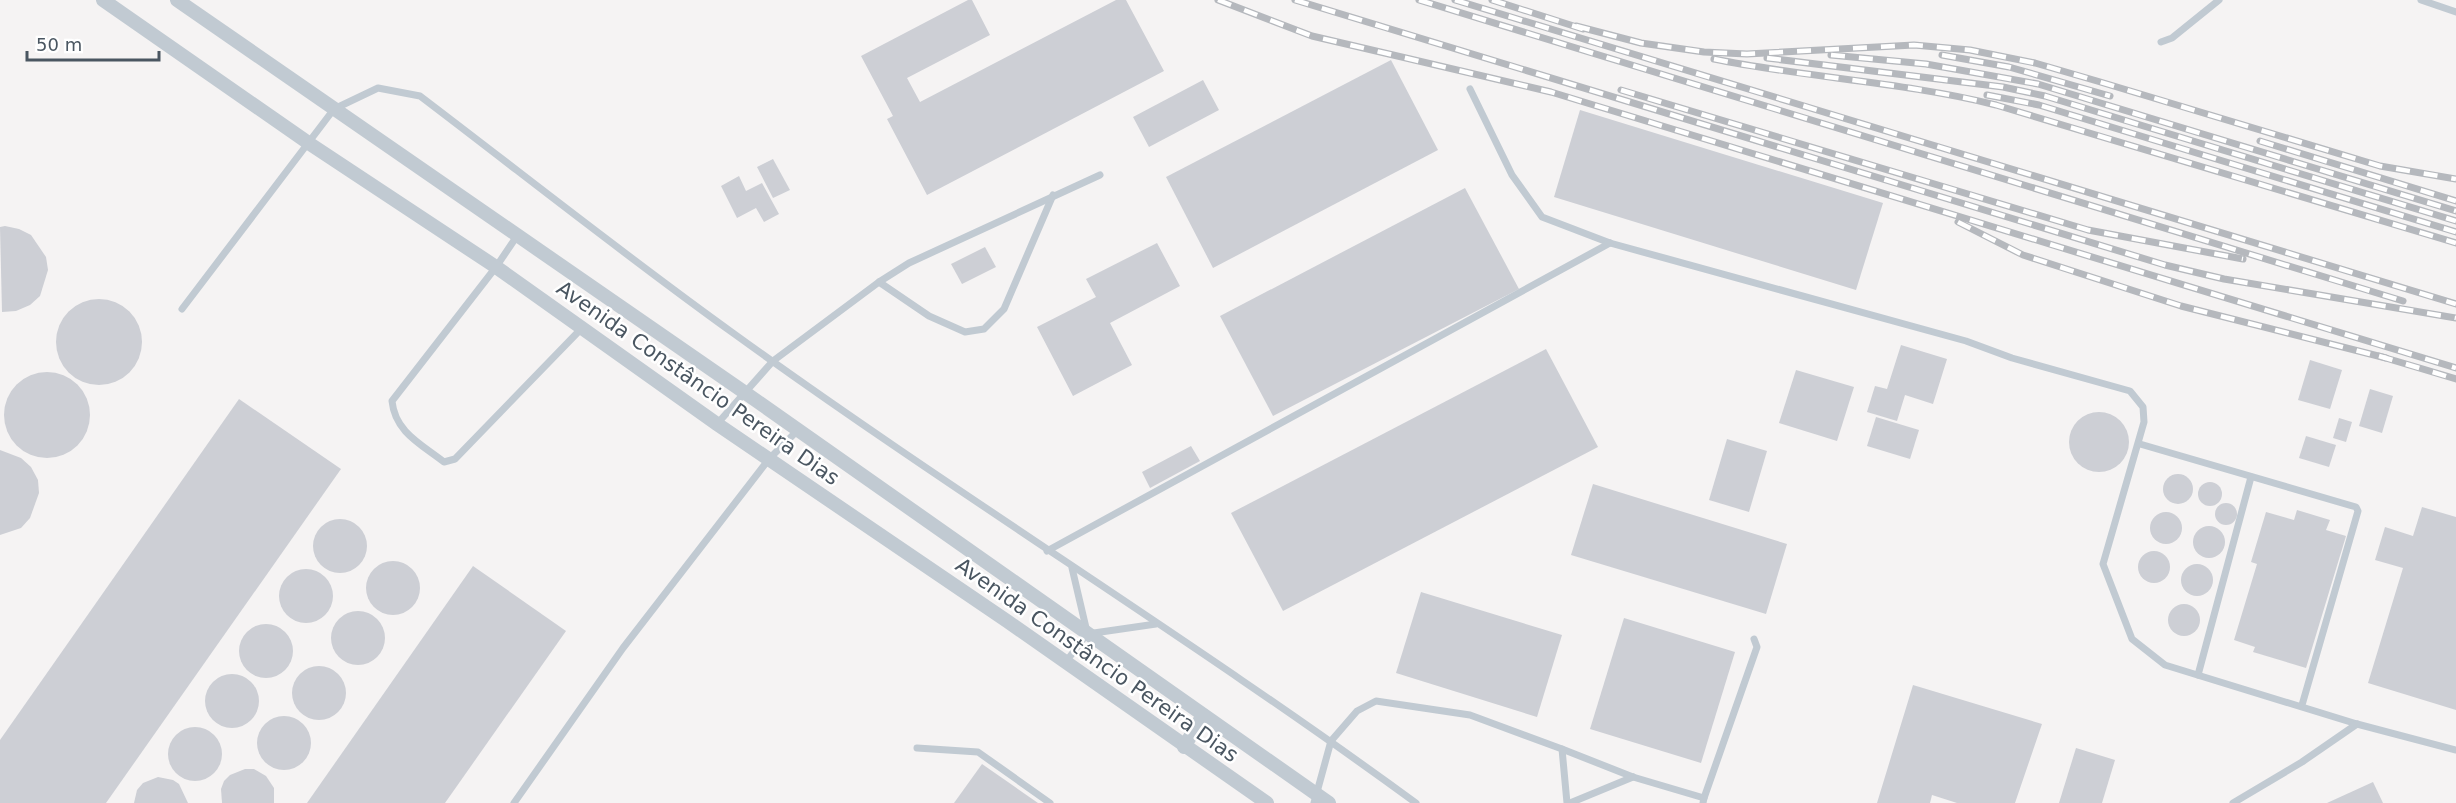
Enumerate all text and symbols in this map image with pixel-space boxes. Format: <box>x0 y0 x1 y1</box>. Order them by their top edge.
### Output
scale bar <box>27 24 159 62</box>
text: 50 m <box>36 34 82 55</box>
street label: Avenida Constâncio Pereira Dias <box>552 276 844 490</box>
street label: Avenida Constâncio Pereira Dias <box>951 553 1243 767</box>

